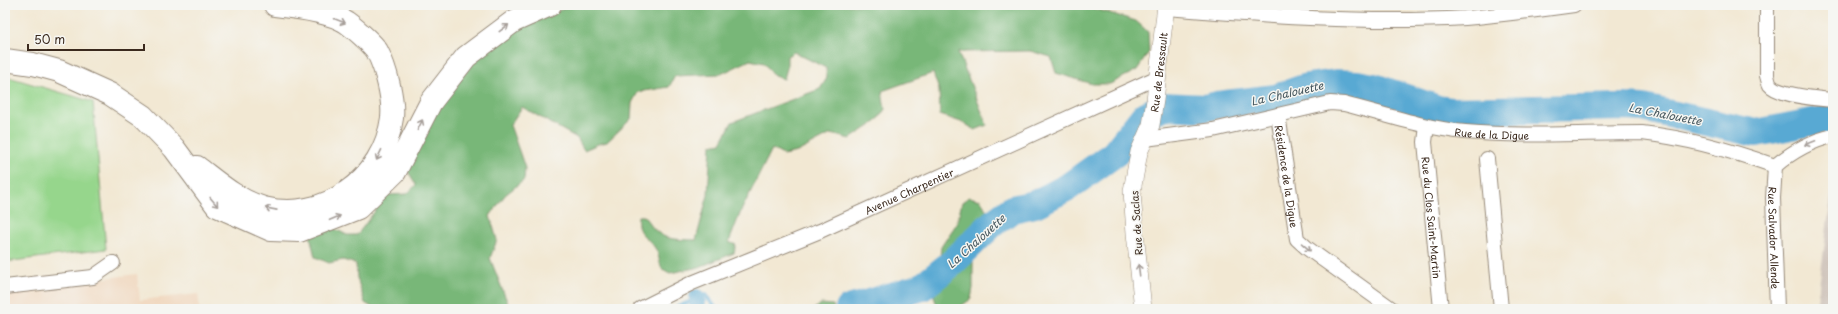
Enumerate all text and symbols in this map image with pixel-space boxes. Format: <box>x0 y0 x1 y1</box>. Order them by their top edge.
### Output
one-way arrow <box>333 17 345 25</box>
one-way arrow <box>498 24 509 32</box>
scale bar <box>28 26 144 52</box>
text: 50 m <box>34 30 65 48</box>
street label: Rue de Bressault <box>1146 31 1170 113</box>
water label: La Chalouette <box>1249 76 1326 110</box>
water label: La Chalouette <box>1627 99 1704 130</box>
one-way arrow <box>417 119 424 131</box>
street label: Rue de la Digue <box>1454 123 1530 142</box>
street label: Résidence de la Digue <box>1272 124 1303 229</box>
one-way arrow <box>1804 140 1816 147</box>
one-way arrow <box>375 149 382 161</box>
street label: Rue du Clos Saint-Martin <box>1419 156 1446 279</box>
street label: Avenue Charpentier <box>862 164 956 217</box>
street label: Rue Salvador Allende <box>1765 186 1784 290</box>
street label: Rue de Saclas <box>1126 190 1146 256</box>
one-way arrow <box>210 196 219 207</box>
one-way arrow <box>265 204 278 212</box>
water label: La Chalouette <box>943 209 1010 272</box>
one-way arrow <box>328 213 340 221</box>
one-way arrow <box>1300 242 1311 251</box>
one-way arrow <box>1135 264 1143 277</box>

